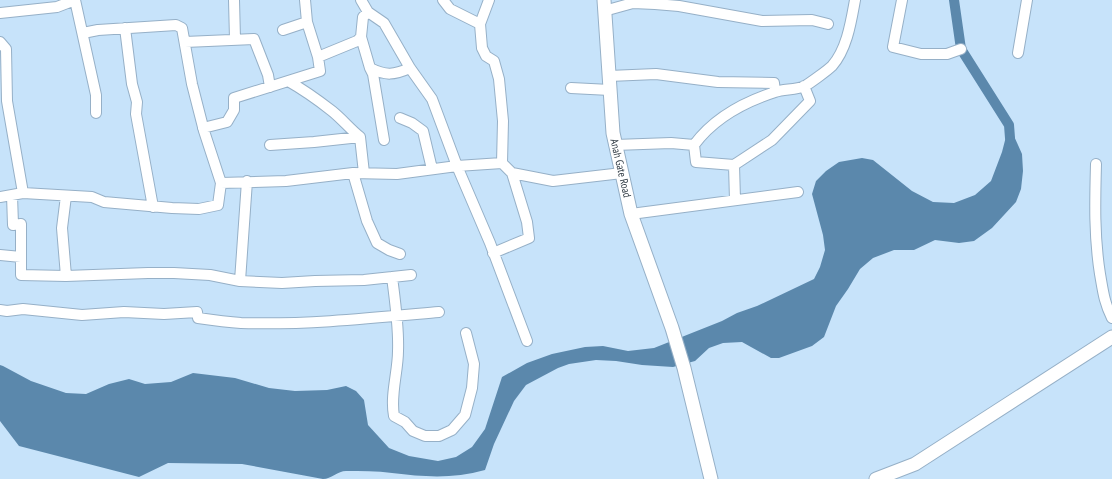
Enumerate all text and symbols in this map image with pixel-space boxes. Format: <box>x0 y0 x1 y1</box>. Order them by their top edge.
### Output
street label: Anah Gate Road <box>607 137 635 199</box>

